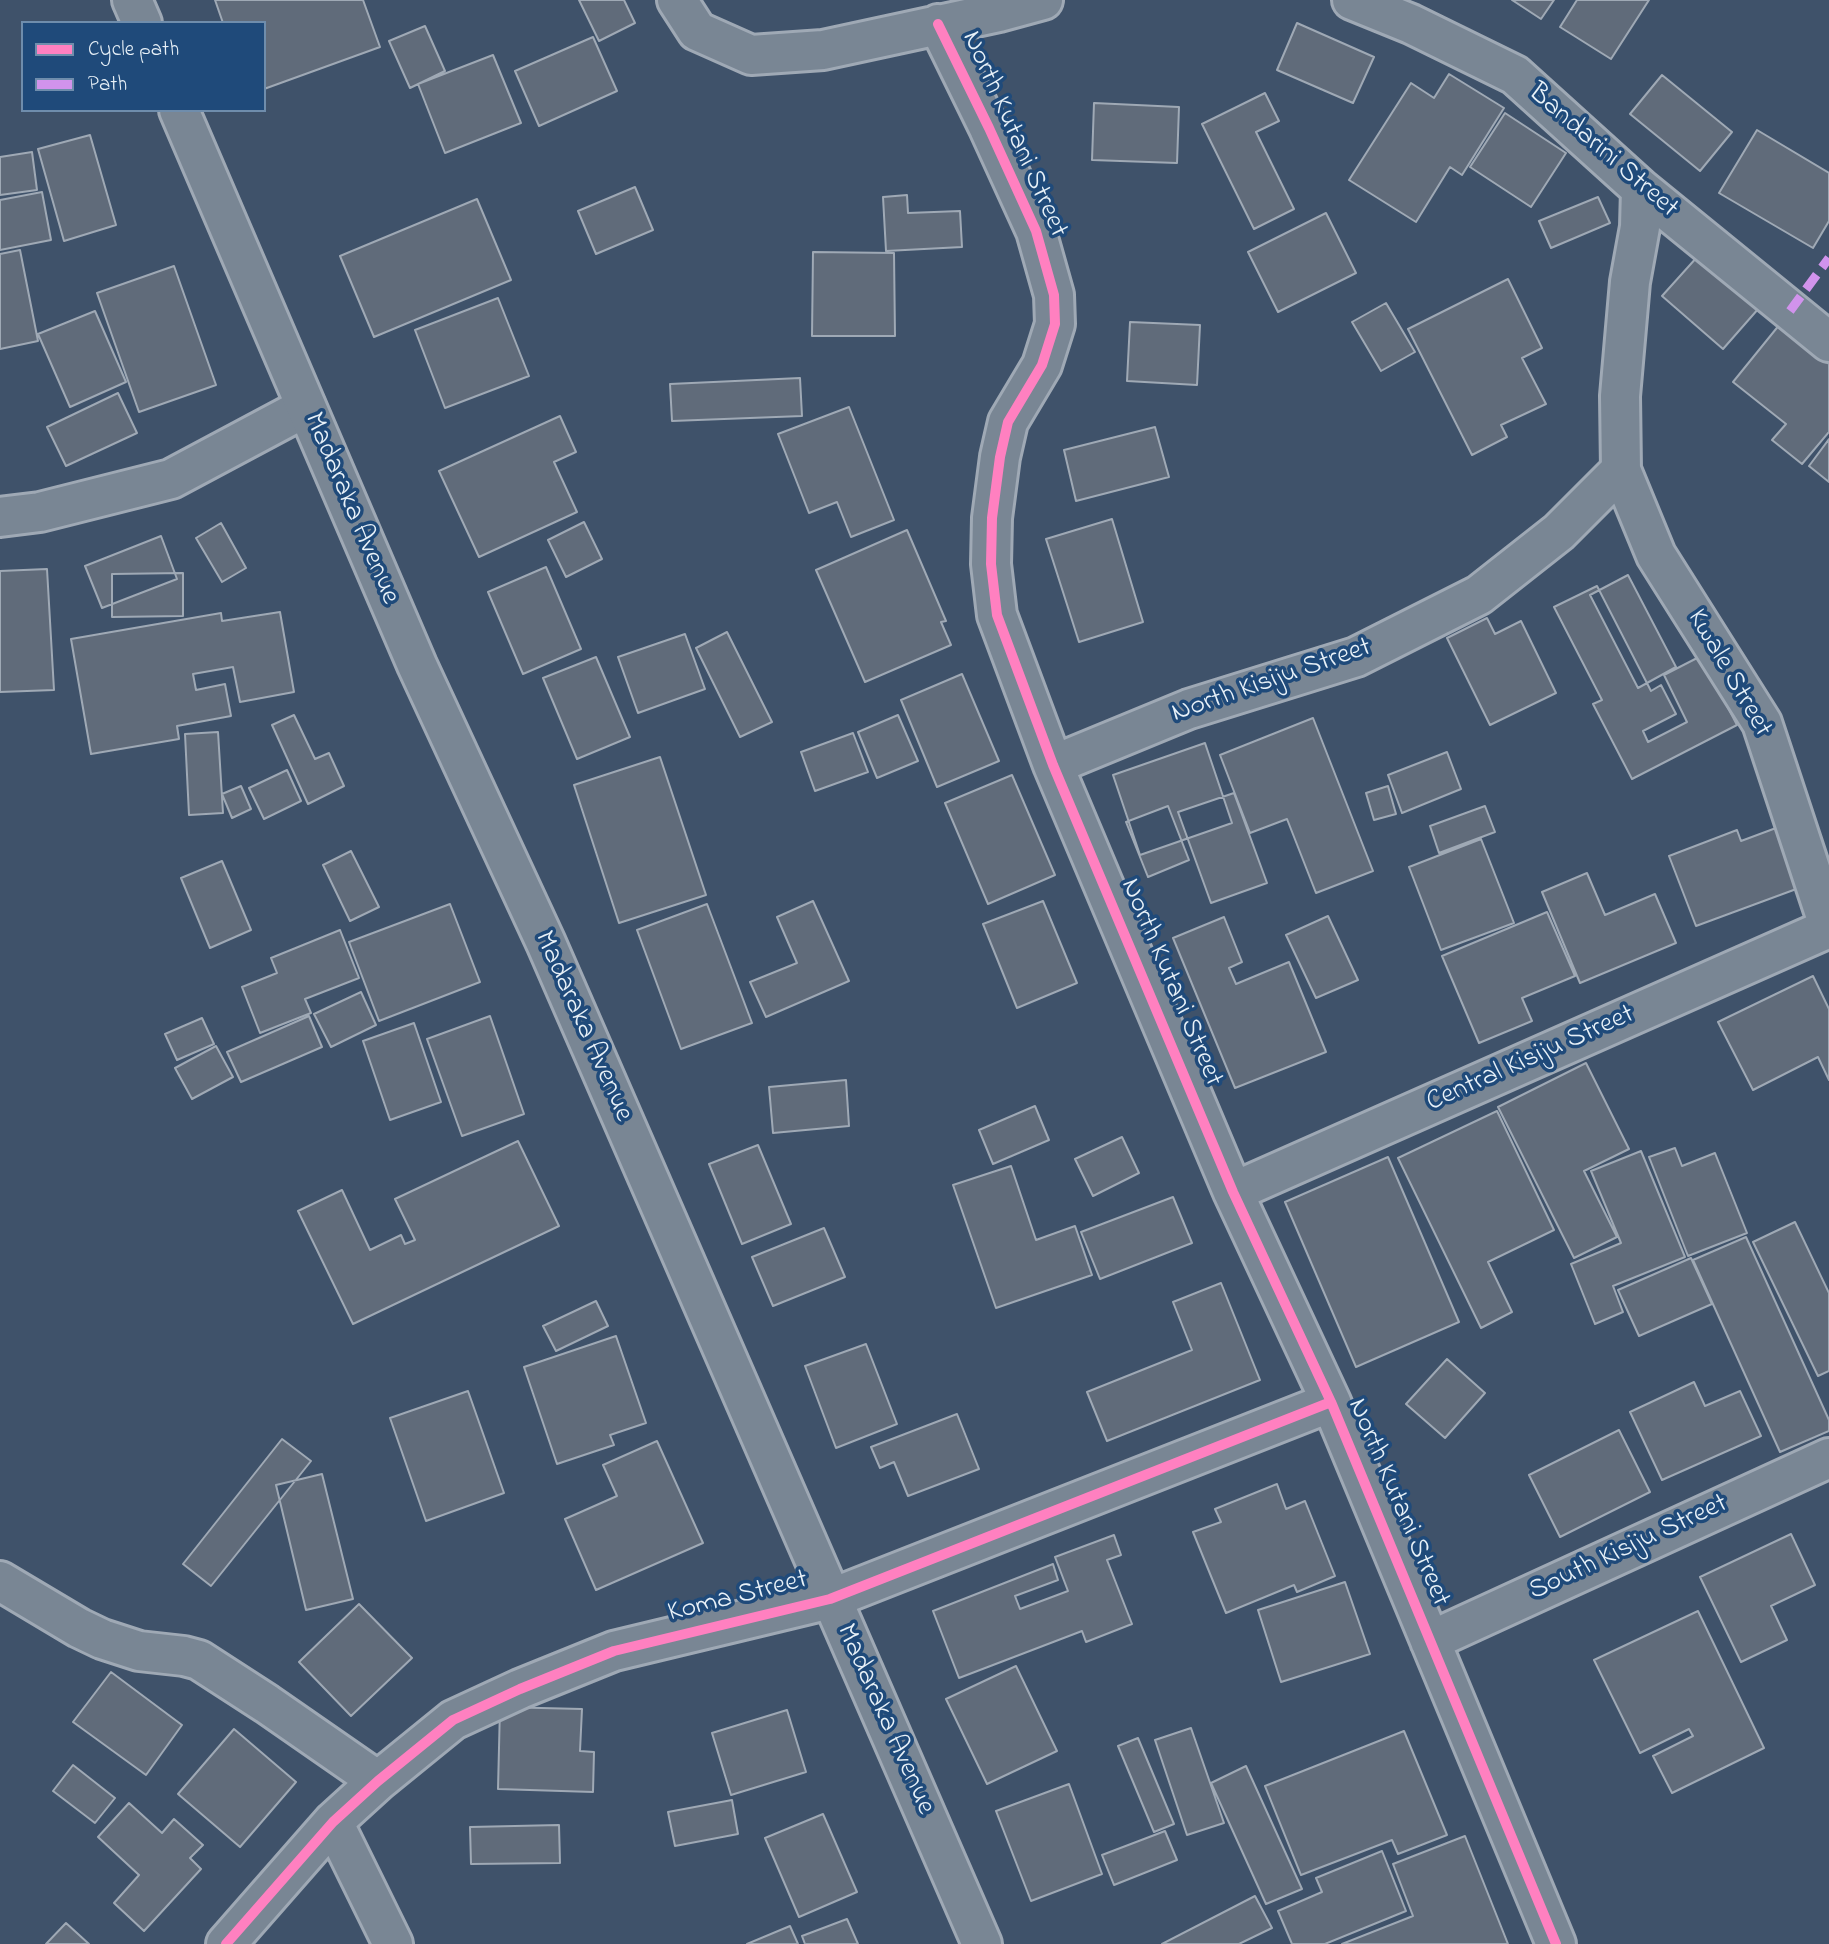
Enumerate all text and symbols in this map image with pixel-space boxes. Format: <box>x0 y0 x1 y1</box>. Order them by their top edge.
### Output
legend <box>21 21 266 112</box>
street label: North Kutani Street <box>952 27 1074 243</box>
text: Cycle path <box>88 35 179 65</box>
text: Path <box>88 70 127 100</box>
street label: Bandarini Street <box>1520 77 1684 227</box>
street label: Madaraka Avenue <box>295 408 405 610</box>
street label: Kwale Street <box>1678 604 1778 744</box>
street label: North Kisiju Street <box>1168 632 1376 732</box>
street label: North Kutani Street <box>1111 874 1229 1092</box>
street label: Madaraka Avenue <box>525 927 639 1127</box>
street label: Central Kisiju Street <box>1422 999 1640 1121</box>
street label: North Kutani Street <box>1338 1394 1456 1612</box>
street label: South Kisiju Street <box>1524 1488 1734 1610</box>
street label: Koma Street <box>665 1564 811 1632</box>
street label: Madaraka Avenue <box>827 1620 941 1820</box>

